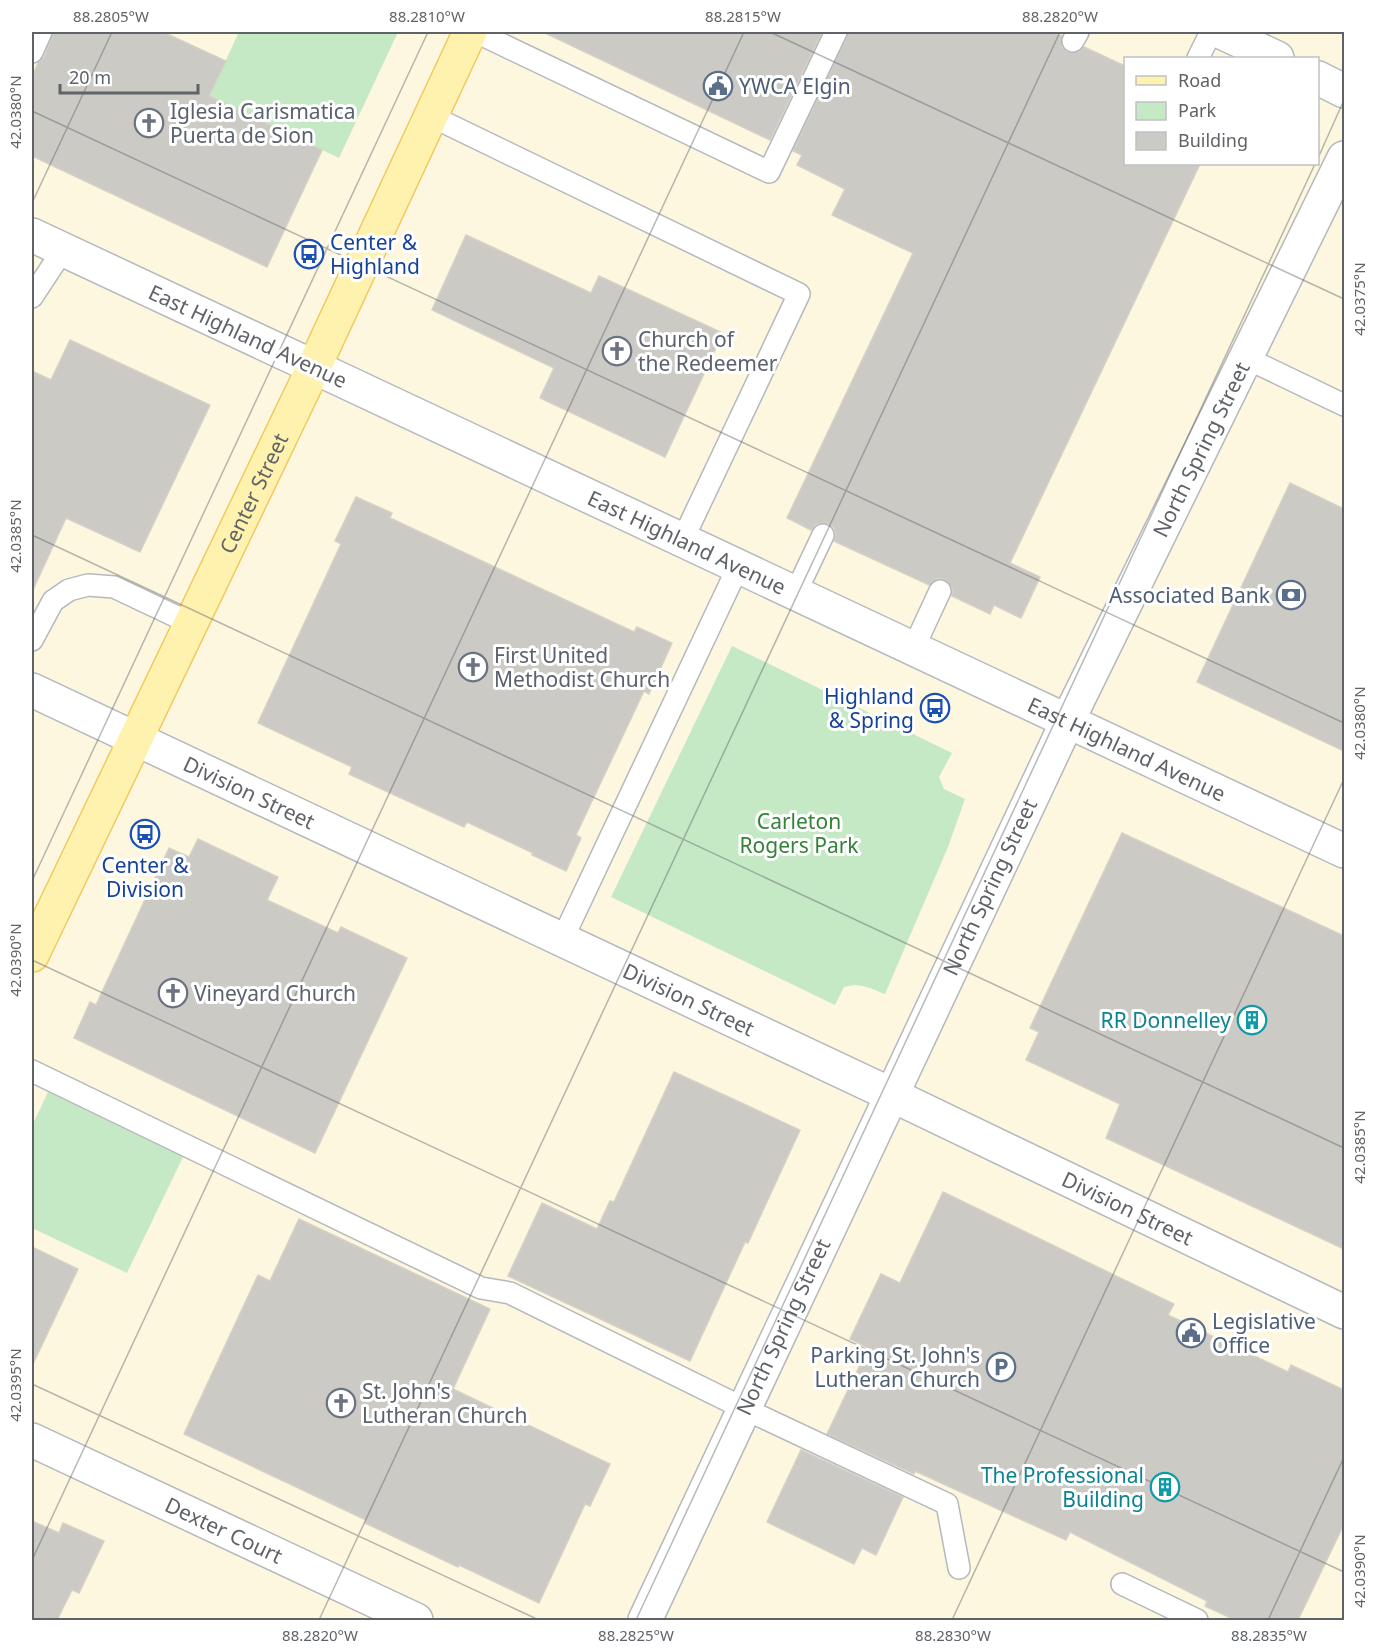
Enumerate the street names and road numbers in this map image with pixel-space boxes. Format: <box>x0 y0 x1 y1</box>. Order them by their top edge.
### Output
street label: East Highland Avenue <box>144 278 352 394</box>
street label: North Spring Street <box>1146 357 1256 542</box>
street label: Center Street <box>213 428 294 558</box>
street label: East Highland Avenue <box>583 484 791 601</box>
street label: East Highland Avenue <box>1023 690 1230 807</box>
street label: Division Street <box>179 749 320 835</box>
street label: North Spring Street <box>936 794 1043 980</box>
street label: Division Street <box>619 956 759 1042</box>
street label: Division Street <box>1057 1165 1198 1252</box>
street label: North Spring Street <box>729 1234 837 1420</box>
street label: Dexter Court <box>161 1490 288 1570</box>

